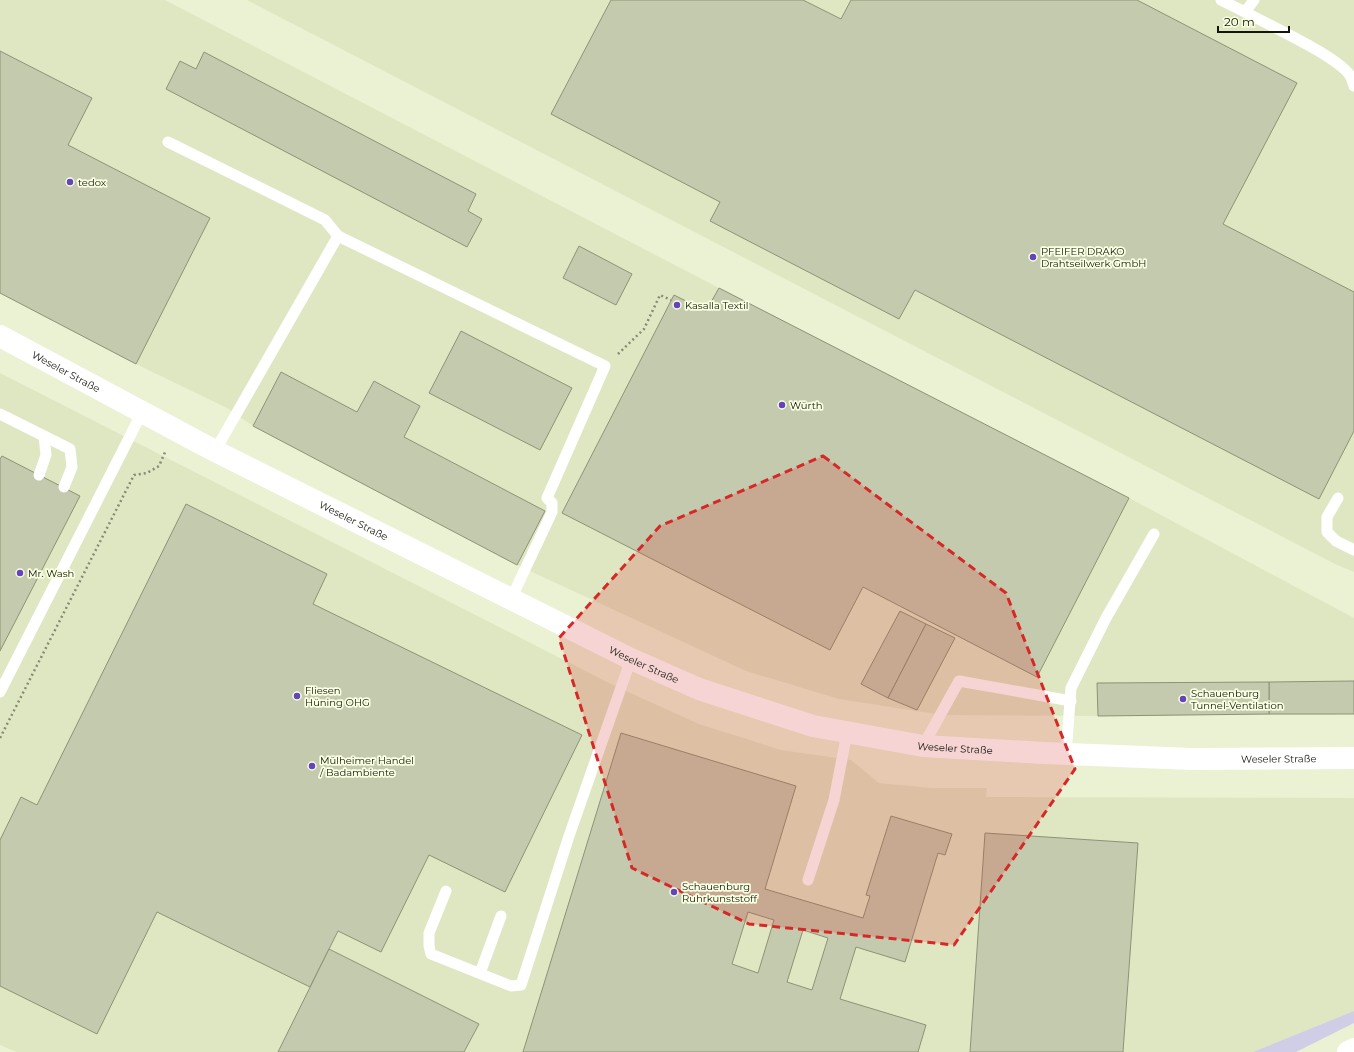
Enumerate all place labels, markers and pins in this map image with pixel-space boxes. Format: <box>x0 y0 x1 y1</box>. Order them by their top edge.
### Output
place label: tedox <box>78 176 107 189</box>
marker: tedox <box>65 177 75 187</box>
place label: PFEIFER DRAKO Drahtseilwerk GmbH <box>1041 245 1146 270</box>
marker: PFEIFER DRAKO Drahtseilwerk GmbH <box>1028 252 1038 262</box>
place label: Kasalla Textil <box>685 299 748 312</box>
marker: Kasalla Textil <box>672 300 682 310</box>
place label: Würth <box>790 399 823 412</box>
marker: Würth <box>777 400 787 410</box>
place label: Mr. Wash <box>28 567 74 580</box>
marker: Mr. Wash <box>15 568 25 578</box>
place label: Fliesen Hüning OHG <box>305 684 370 709</box>
place label: Schauenburg Tunnel-Ventilation <box>1191 687 1284 712</box>
marker: Fliesen Hüning OHG <box>292 691 302 701</box>
marker: Schauenburg Tunnel-Ventilation <box>1178 694 1188 704</box>
place label: Mülheimer Handel / Badambiente <box>319 754 414 779</box>
marker: Mülheimer Handel / Badambiente <box>307 761 317 771</box>
place label: Schauenburg Ruhrkunststoff <box>682 880 757 905</box>
marker: Schauenburg Ruhrkunststoff <box>669 887 679 897</box>

